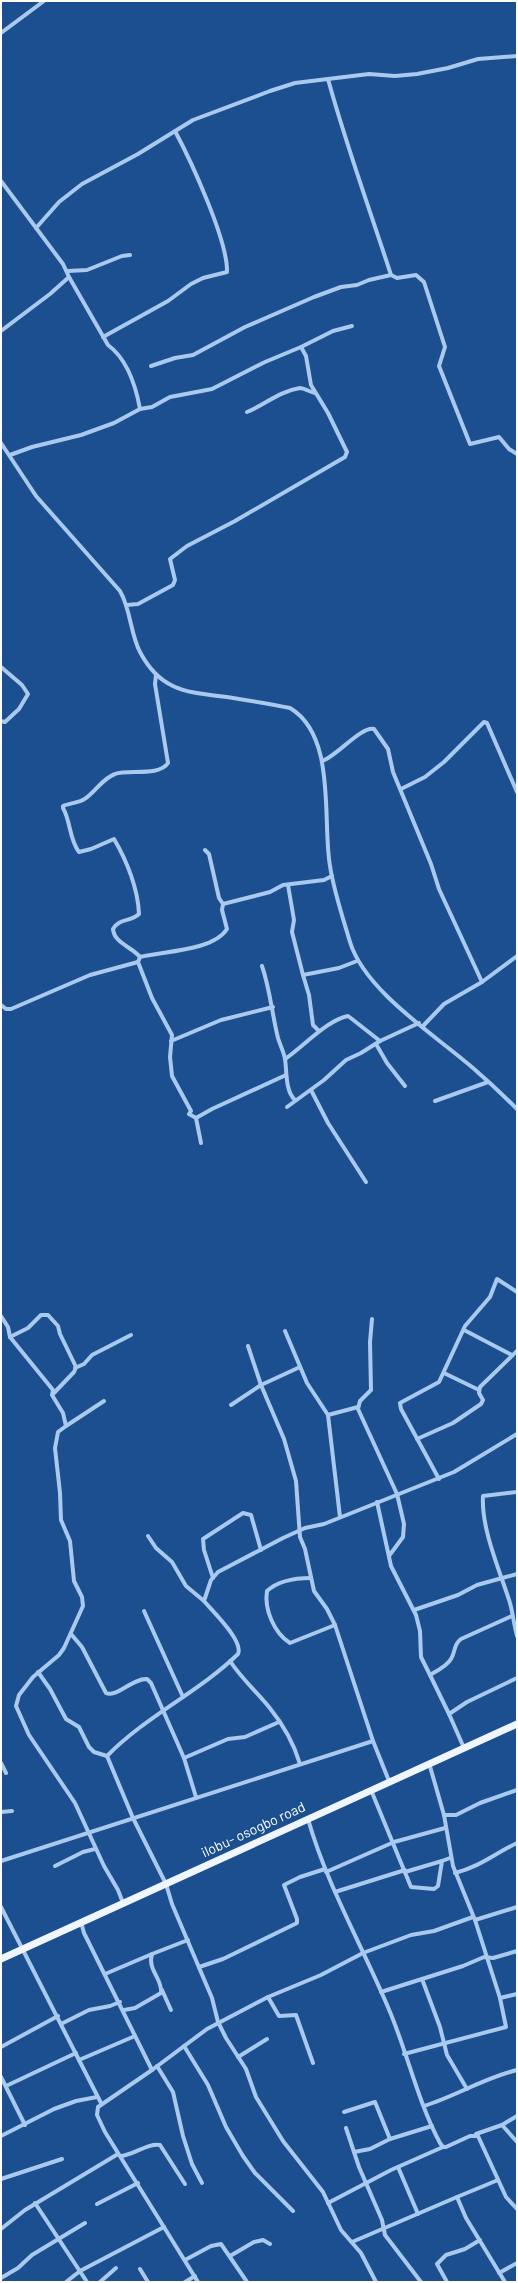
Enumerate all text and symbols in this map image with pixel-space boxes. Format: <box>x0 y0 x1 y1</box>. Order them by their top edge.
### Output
street label: ilobu- osogbo road <box>198 1797 308 1861</box>

